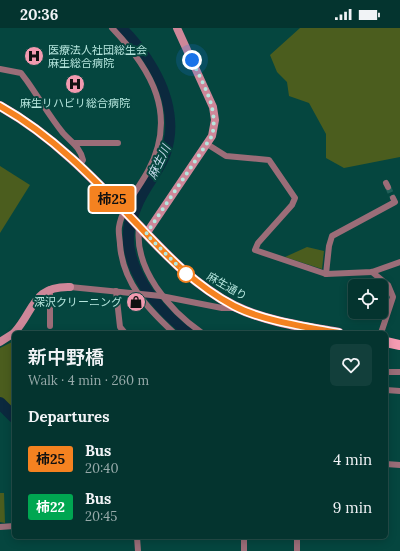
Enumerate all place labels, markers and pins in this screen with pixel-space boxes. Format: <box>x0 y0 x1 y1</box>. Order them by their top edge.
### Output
place label: 医療法人社団総生会 麻生総合病院 <box>48 43 147 70</box>
hospital icon: 医療法人社団総生会 麻生総合病院 <box>23 45 45 67</box>
hospital icon: 麻生リハビリ総合病院 <box>64 73 86 95</box>
place label: 麻生リハビリ総合病院 <box>20 96 130 110</box>
unlabelled marker <box>177 265 195 283</box>
shop icon: 深沢クリーニング <box>125 291 147 313</box>
place label: 深沢クリーニング <box>34 295 122 309</box>

